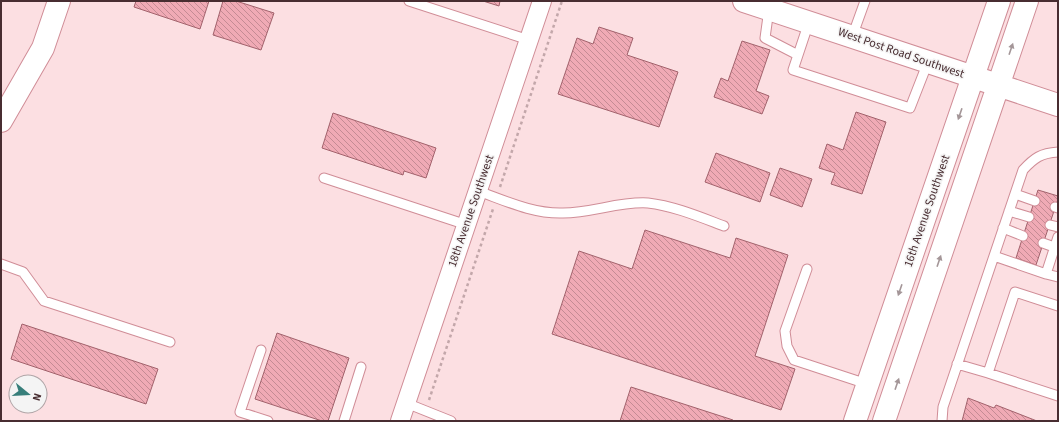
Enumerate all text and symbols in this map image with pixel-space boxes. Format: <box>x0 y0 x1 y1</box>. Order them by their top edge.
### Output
street label: West Post Road Southwest <box>836 23 966 83</box>
one-way arrow <box>1008 43 1014 55</box>
one-way arrow <box>957 109 963 121</box>
street label: 18th Avenue Southwest <box>444 153 498 269</box>
street label: 16th Avenue Southwest <box>900 153 954 269</box>
one-way arrow <box>936 255 942 267</box>
one-way arrow <box>896 284 902 296</box>
north arrow <box>8 374 48 414</box>
one-way arrow <box>894 378 900 390</box>
text: N <box>29 391 45 403</box>

